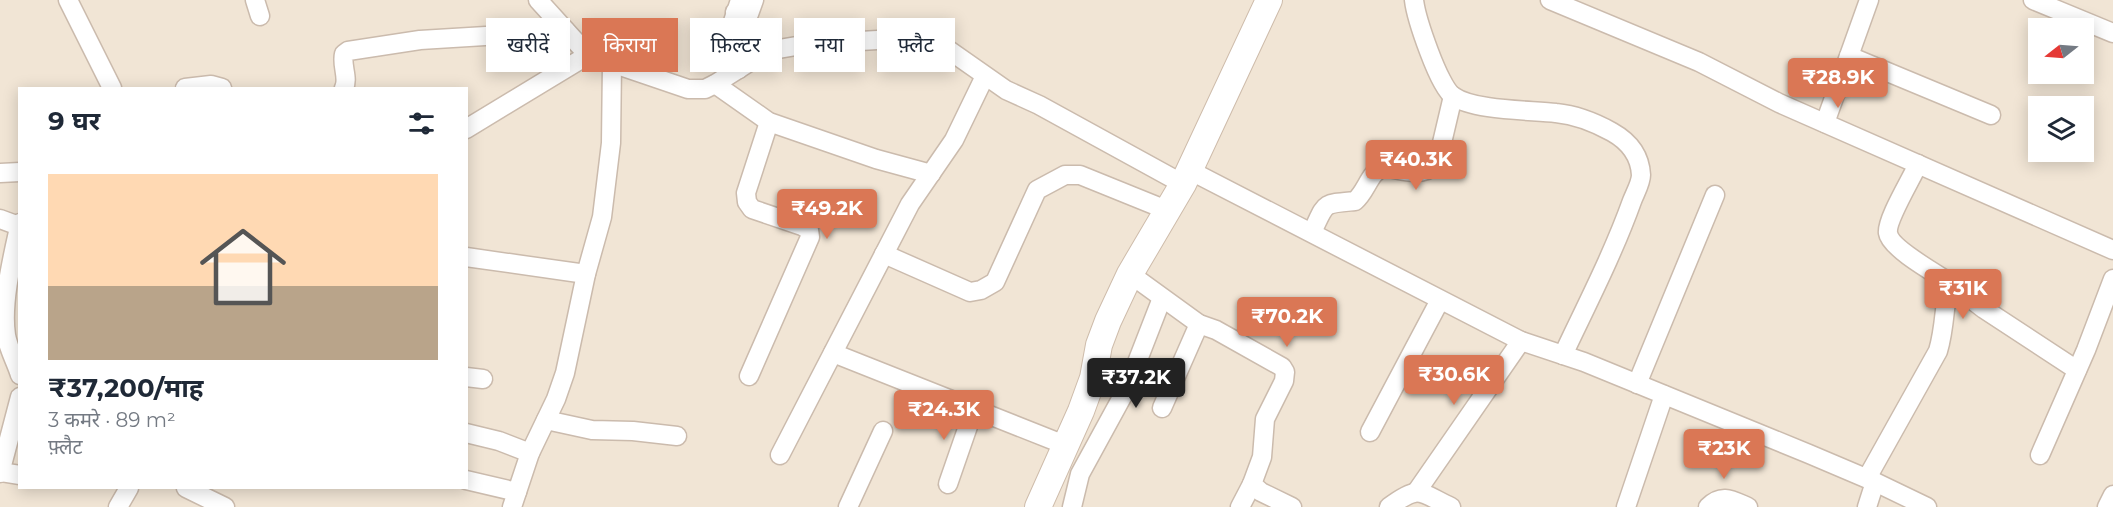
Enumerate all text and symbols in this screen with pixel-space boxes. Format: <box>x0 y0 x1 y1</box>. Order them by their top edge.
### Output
chip: खरीदें <box>486 18 570 72</box>
chip: किराया <box>582 18 678 72</box>
chip: फ़िल्टर <box>690 18 782 72</box>
chip: नया <box>794 18 865 72</box>
chip: फ़्लैट <box>877 18 955 72</box>
north arrow <box>2028 18 2094 84</box>
map controls <box>2028 18 2094 162</box>
pin: ₹28.9K <box>1789 58 1887 109</box>
text: ₹28.9K <box>1802 65 1874 89</box>
button: layers <box>2028 96 2094 162</box>
text: 9 घर <box>48 105 100 137</box>
icon: filters <box>405 107 438 140</box>
pin: ₹40.3K <box>1367 140 1465 191</box>
text: ₹40.3K <box>1380 147 1452 171</box>
pin: ₹49.2K <box>778 189 876 240</box>
text: ₹49.2K <box>791 196 863 220</box>
icon: home <box>189 213 297 321</box>
pin: ₹31K <box>1927 269 1999 320</box>
text: ₹31K <box>1939 276 1987 300</box>
pin: ₹70.2K <box>1238 297 1336 348</box>
text: ₹70.2K <box>1251 304 1323 328</box>
pin: ₹30.6K <box>1405 355 1503 406</box>
pin: ₹37.2K <box>1087 358 1185 409</box>
text: ₹30.6K <box>1418 362 1490 386</box>
text: ₹37.2K <box>1101 365 1171 389</box>
text: ₹37,200/माह <box>48 372 204 404</box>
pin: ₹24.3K <box>895 390 993 441</box>
text: ₹24.3K <box>908 397 980 421</box>
text: 3 कमरे · 89 m² <box>48 408 176 432</box>
pin: ₹23K <box>1688 429 1760 480</box>
text: फ़्लैट <box>48 435 83 459</box>
text: ₹23K <box>1698 436 1750 460</box>

